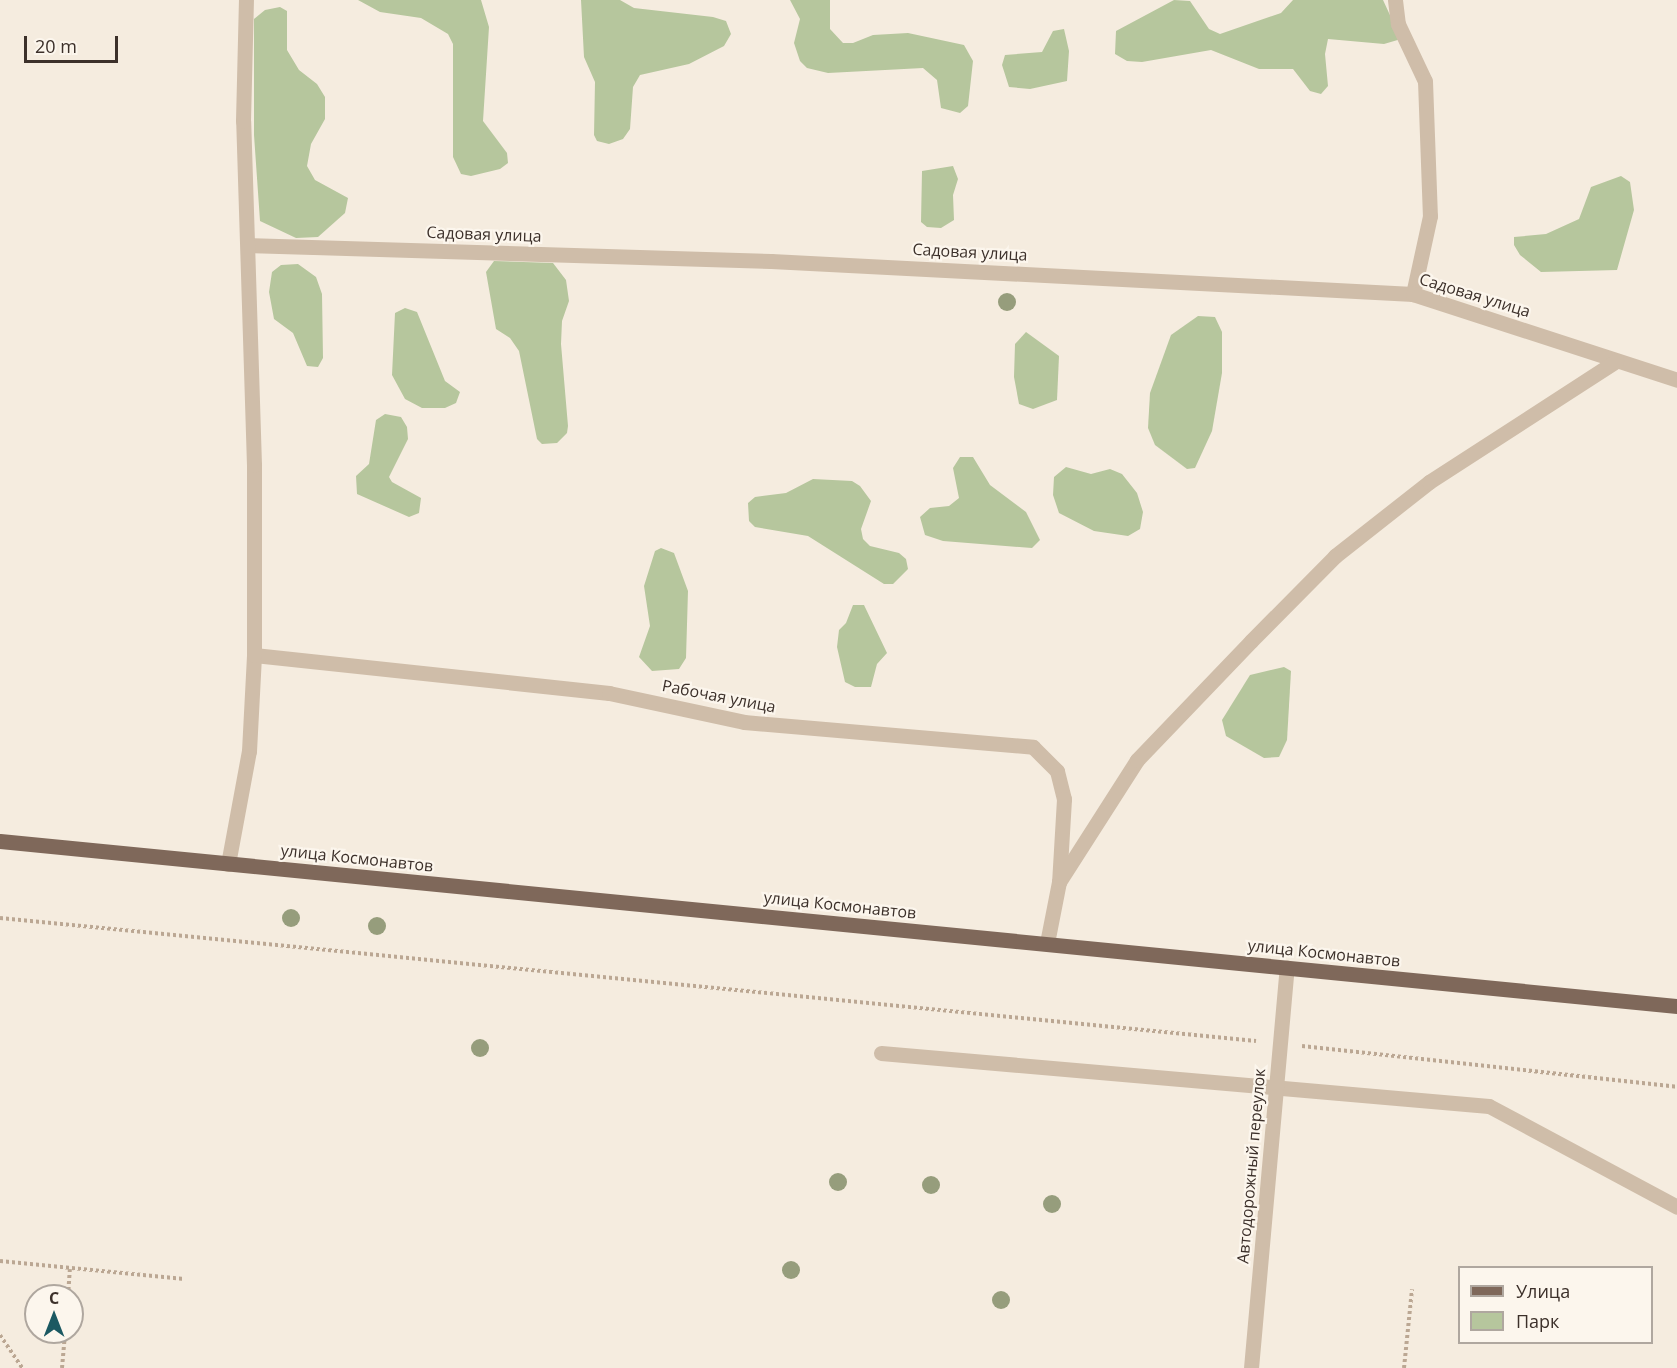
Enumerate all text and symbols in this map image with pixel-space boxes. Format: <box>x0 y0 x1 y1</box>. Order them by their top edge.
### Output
scale bar <box>27 24 122 62</box>
text: 20 m <box>35 34 77 58</box>
street label: Садовая улица <box>426 222 542 246</box>
street label: Садовая улица <box>912 239 1028 265</box>
street label: Садовая улица <box>1417 269 1533 321</box>
street label: Рабочая улица <box>660 676 778 716</box>
street label: улица Космонавтов <box>280 840 434 876</box>
street label: улица Космонавтов <box>763 887 917 923</box>
street label: улица Космонавтов <box>1247 935 1401 971</box>
street label: Автодорожный переулок <box>1233 1068 1269 1264</box>
legend <box>1458 1266 1653 1344</box>
text: Улица <box>1516 1279 1570 1303</box>
north arrow <box>24 1284 84 1344</box>
text: С <box>49 1287 59 1309</box>
text: Парк <box>1516 1309 1559 1333</box>

